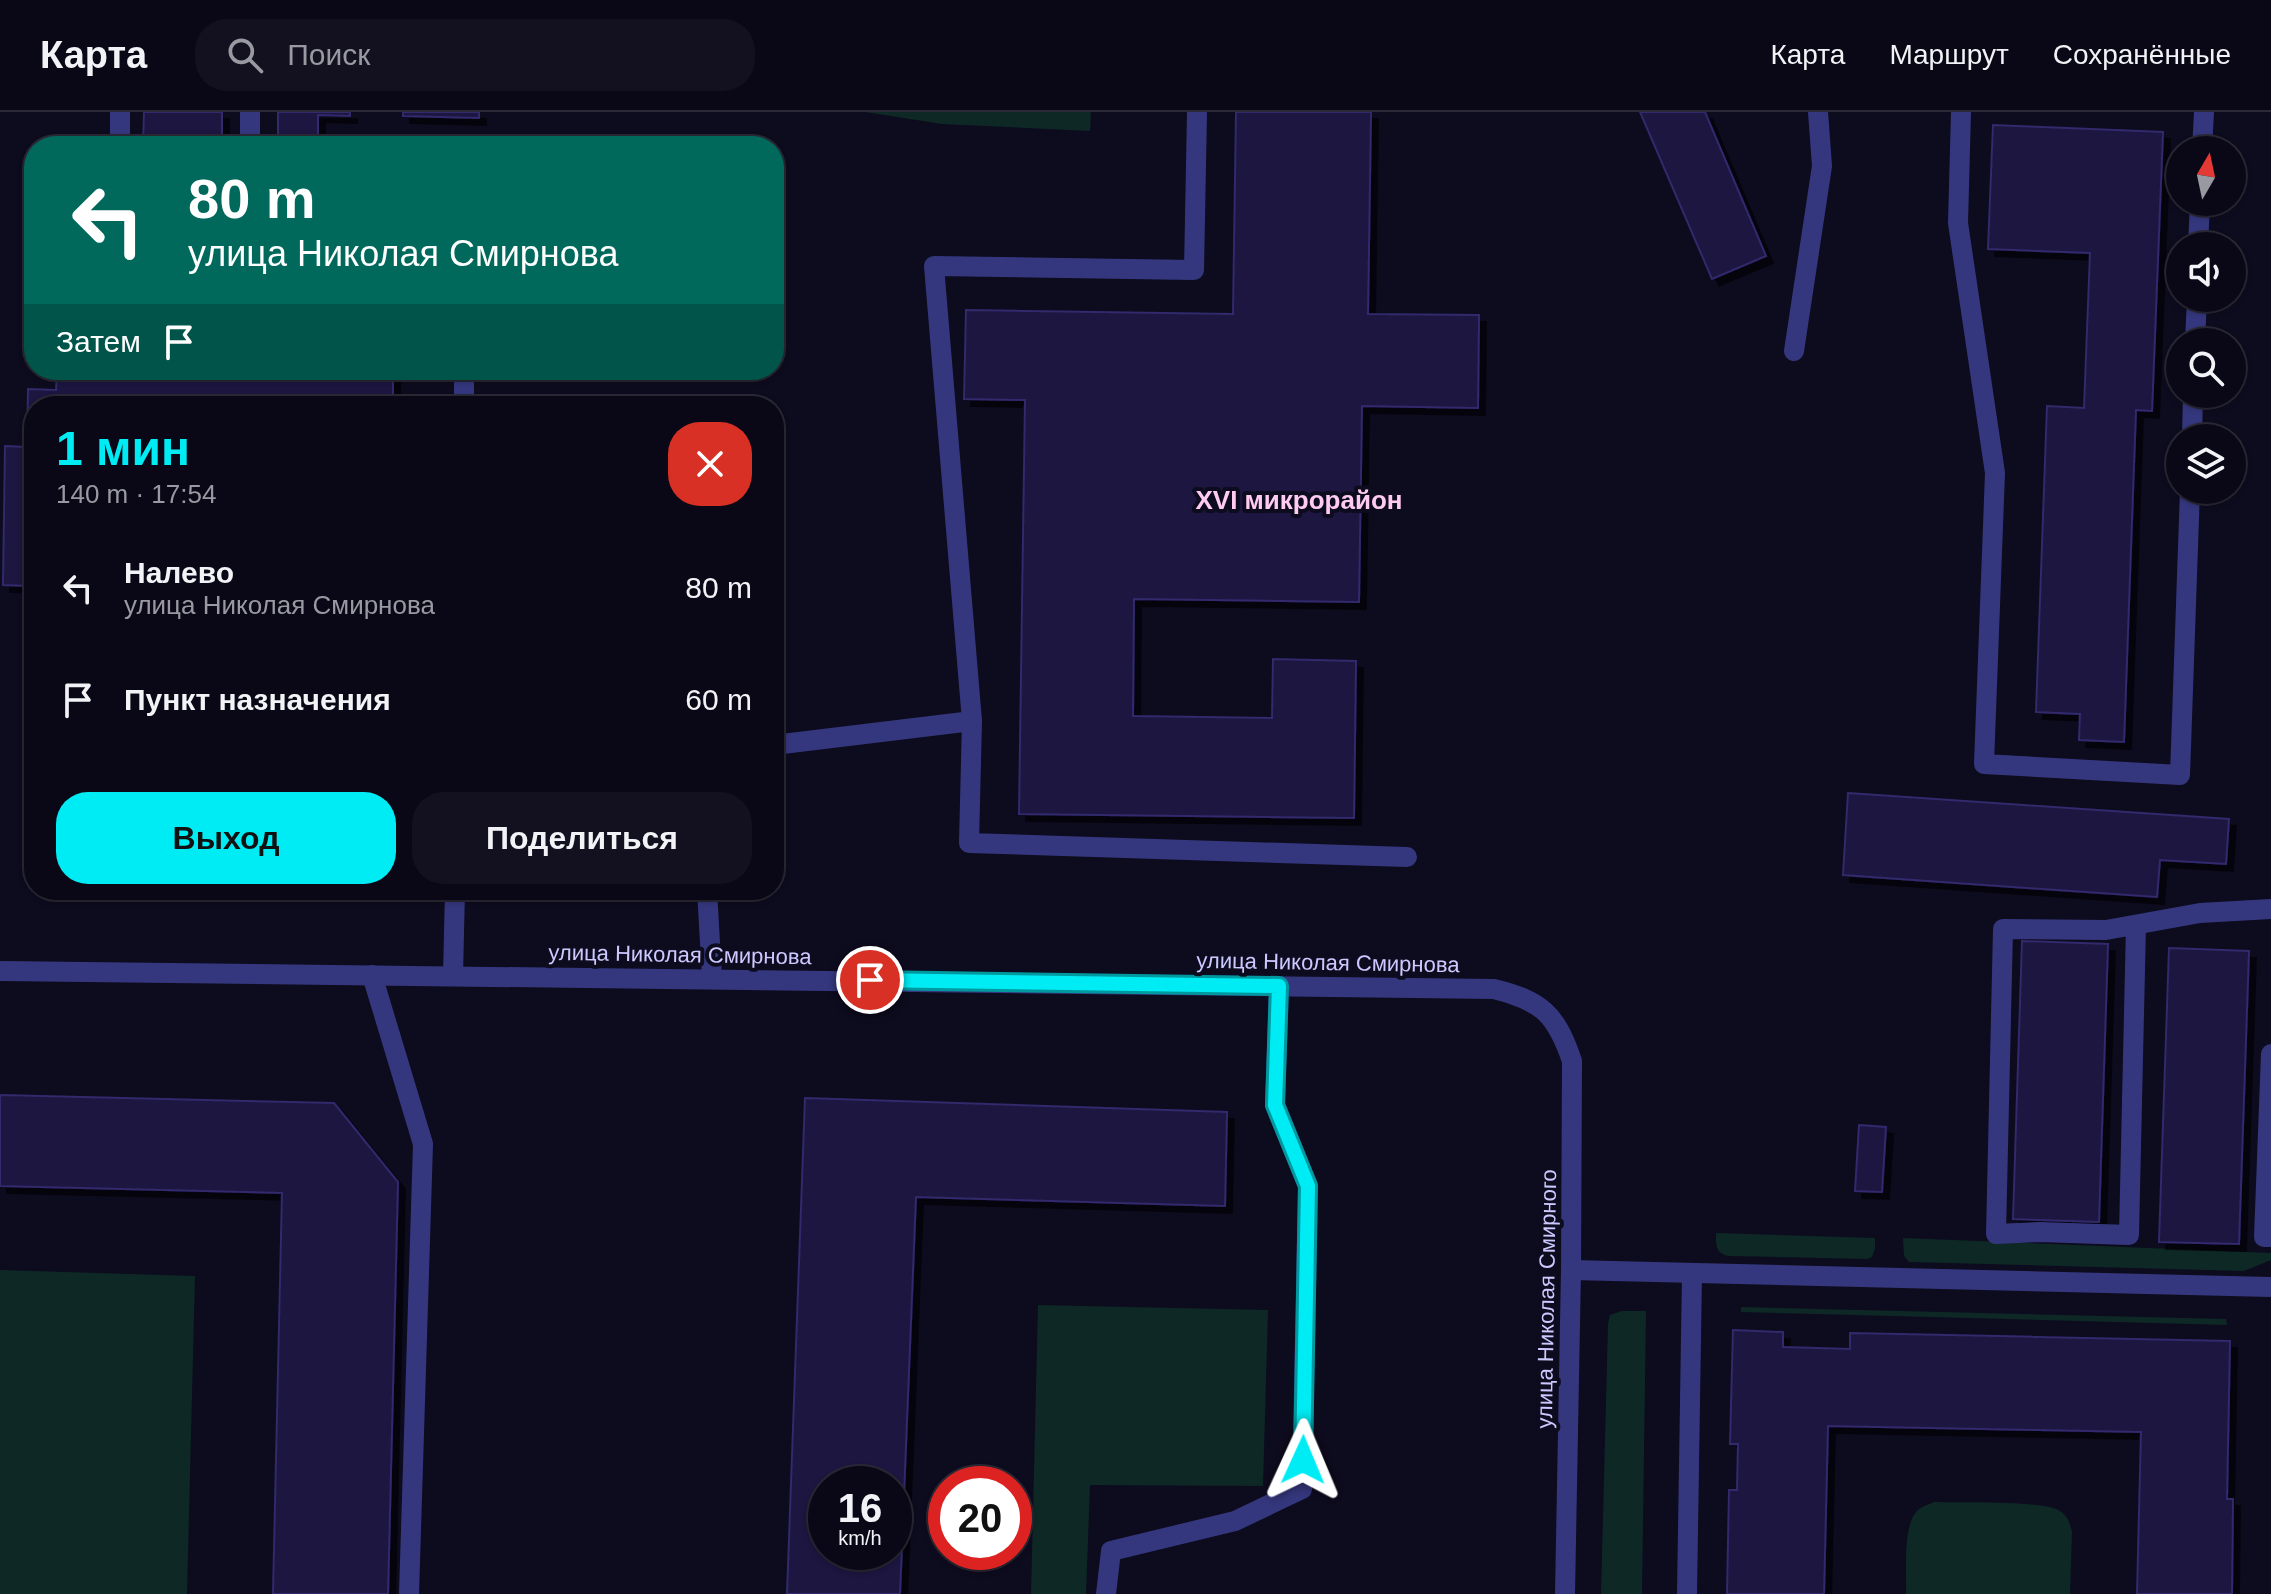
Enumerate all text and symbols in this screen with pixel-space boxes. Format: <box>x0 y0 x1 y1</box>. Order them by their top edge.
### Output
search box <box>195 19 755 91</box>
icon: search <box>223 33 267 77</box>
text: Карта <box>40 34 147 76</box>
text: Поиск <box>287 38 370 71</box>
text: Карта <box>1770 39 1845 70</box>
text: Маршрут <box>1889 39 2009 70</box>
text: Сохранённые <box>2053 39 2231 70</box>
north arrow <box>2166 136 2246 216</box>
map controls <box>2166 136 2246 504</box>
text: 80 m <box>188 167 316 230</box>
icon: left <box>56 168 160 272</box>
button: sound <box>2166 232 2246 312</box>
text: улица Николая Смирнова <box>188 233 619 274</box>
icon: arrive <box>157 320 201 364</box>
text: Затем <box>56 325 141 358</box>
button: search <box>2166 328 2246 408</box>
text: 1 мин <box>56 422 190 475</box>
button: close <box>668 422 752 506</box>
button: layers <box>2166 424 2246 504</box>
text: 140 m · 17:54 <box>56 479 216 509</box>
district label: XVI микрорайон <box>1195 485 1403 515</box>
text: Налево <box>124 556 234 589</box>
icon: left <box>56 566 100 610</box>
text: 80 m <box>685 571 752 604</box>
text: улица Николая Смирнова <box>124 590 435 620</box>
icon: arrive <box>56 678 100 722</box>
text: Пункт назначения <box>124 683 391 716</box>
text: 60 m <box>685 683 752 716</box>
button: Выход <box>56 792 396 884</box>
button: Поделиться <box>412 792 752 884</box>
street label: улица Николая Смирнова <box>548 940 812 969</box>
pin <box>836 946 904 1014</box>
street label: улица Николая Смирнова <box>1196 948 1460 977</box>
icon: arrive <box>848 958 892 1002</box>
street label: улица Николая Смирного <box>1532 1169 1561 1429</box>
position arrow <box>1261 1418 1345 1502</box>
speed limit sign: 20 <box>928 1466 1032 1570</box>
text: 16 <box>838 1486 882 1530</box>
text: km/h <box>838 1527 882 1549</box>

